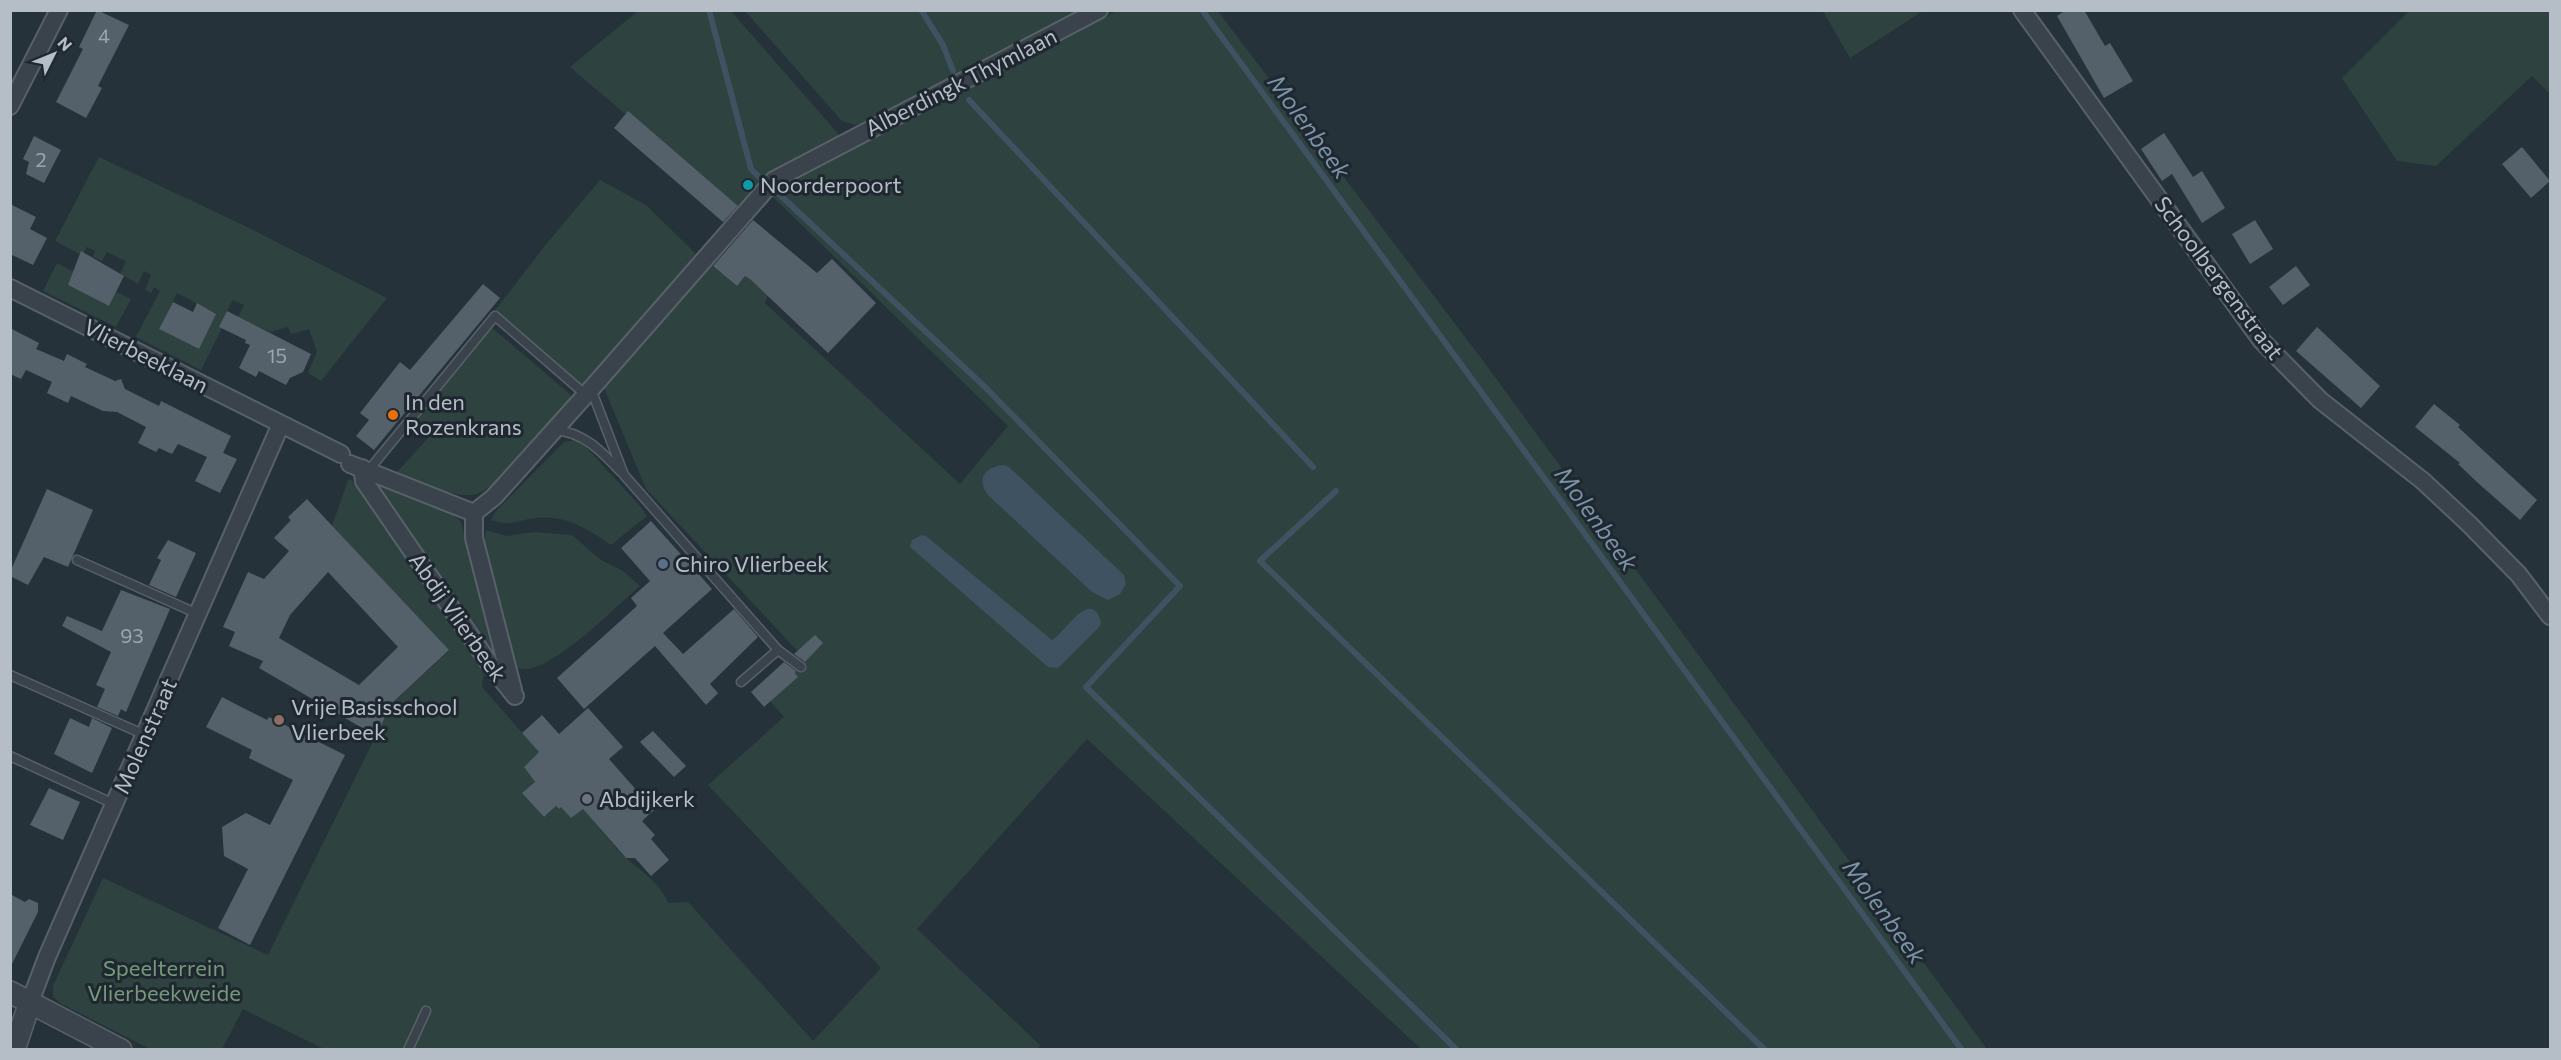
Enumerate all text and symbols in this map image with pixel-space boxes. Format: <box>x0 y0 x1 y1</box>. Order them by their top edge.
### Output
street label: Alberdingk Thymlaan <box>861 22 1061 141</box>
house number: 4 <box>98 23 110 47</box>
north arrow <box>24 24 84 84</box>
text: N <box>54 33 76 54</box>
water label: Molenbeek <box>1263 68 1358 185</box>
house number: 2 <box>35 147 47 171</box>
place label: Noorderpoort <box>760 171 902 198</box>
marker: Noorderpoort <box>741 178 755 192</box>
street label: Schoolbergenstraat <box>2149 191 2290 365</box>
street label: Vlierbeeklaan <box>79 313 213 398</box>
house number: 15 <box>267 343 287 367</box>
place label: In den Rozenkrans <box>405 388 522 440</box>
marker: In den Rozenkrans <box>386 408 400 422</box>
water label: Molenbeek <box>1550 460 1645 577</box>
street label: Abdij Vlierbeek <box>404 547 513 686</box>
place label: Chiro Vlierbeek <box>675 550 829 577</box>
marker: Chiro Vlierbeek <box>656 557 670 571</box>
house number: 93 <box>120 623 144 647</box>
street label: Molenstraat <box>107 674 182 798</box>
place label: Vrije Basisschool Vlierbeek <box>291 693 458 745</box>
marker: Vrije Basisschool Vlierbeek <box>272 713 286 727</box>
place label: Abdijkerk <box>599 785 695 812</box>
marker: Abdijkerk <box>580 792 594 806</box>
water label: Molenbeek <box>1838 853 1933 970</box>
park label: Speelterrein Vlierbeekweide <box>87 954 241 1006</box>

